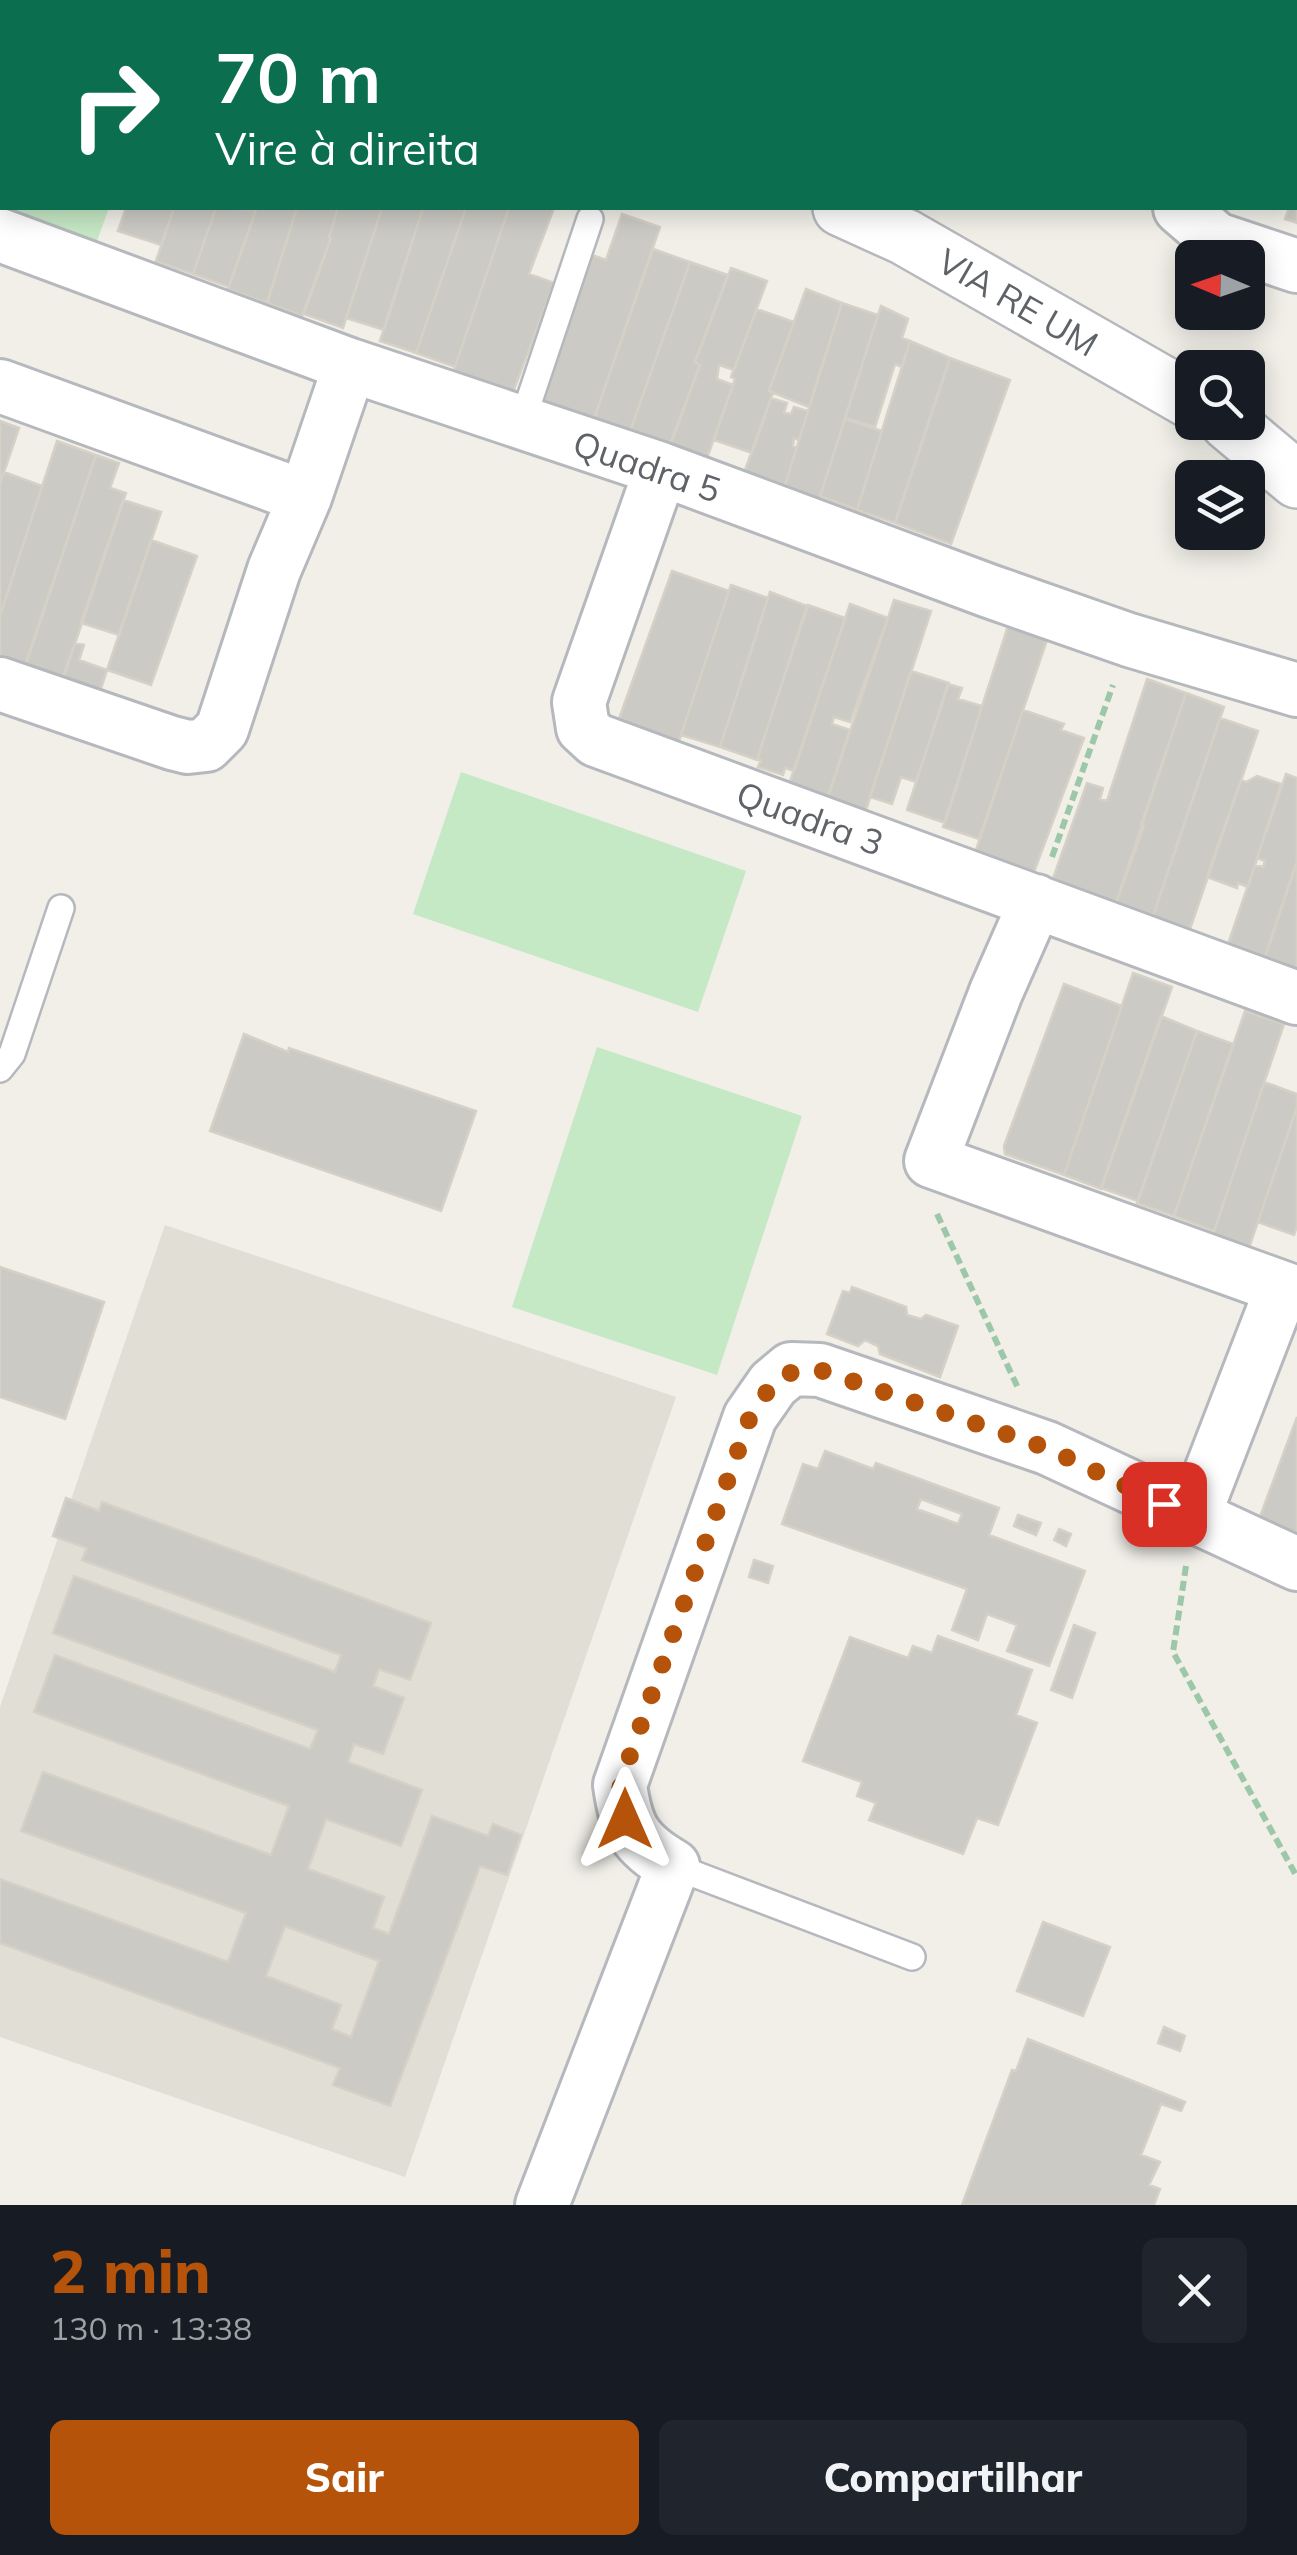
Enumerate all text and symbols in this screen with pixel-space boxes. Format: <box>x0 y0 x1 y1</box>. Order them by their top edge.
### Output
text: 70 m <box>215 33 381 121</box>
icon: right <box>50 40 180 170</box>
text: Vire à direita <box>215 120 480 176</box>
street label: VIA RE UM <box>930 238 1106 366</box>
north arrow <box>1175 240 1265 330</box>
map controls <box>1175 240 1265 550</box>
button: search <box>1175 350 1265 440</box>
street label: Quadra 5 <box>568 420 726 512</box>
button: layers <box>1175 460 1265 550</box>
street label: Quadra 3 <box>731 771 889 865</box>
pin <box>1122 1462 1207 1547</box>
icon: arrive <box>1137 1477 1192 1532</box>
position arrow <box>573 1767 677 1871</box>
text: 2 min <box>50 2233 211 2308</box>
button: close <box>1142 2238 1247 2343</box>
text: 130 m · 13:38 <box>50 2308 252 2348</box>
button: Sair <box>50 2420 639 2535</box>
button: Compartilhar <box>659 2420 1247 2535</box>

